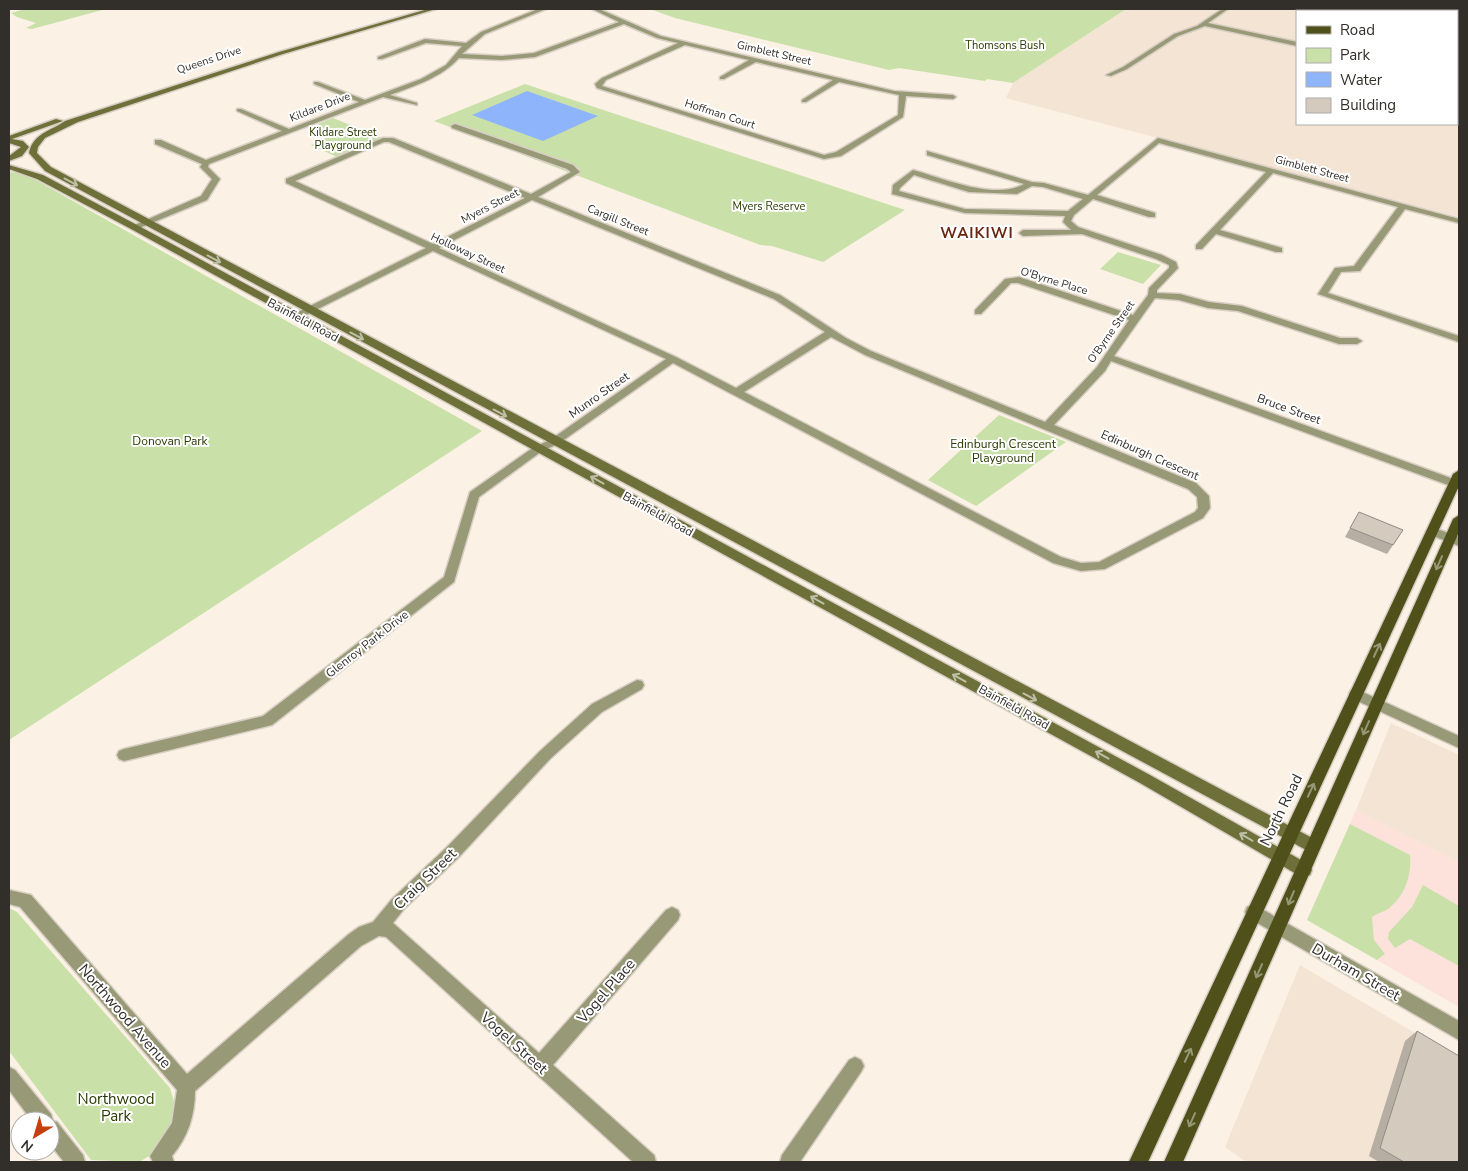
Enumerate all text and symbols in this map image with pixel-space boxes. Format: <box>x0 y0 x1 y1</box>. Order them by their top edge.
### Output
legend <box>1296 10 1458 125</box>
text: Road <box>1340 20 1375 40</box>
street label: Gimblett Street <box>735 37 813 69</box>
park label: Thomsons Bush <box>965 38 1045 53</box>
street label: Queens Drive <box>175 43 243 77</box>
text: Park <box>1340 45 1370 65</box>
text: Water <box>1340 70 1383 90</box>
street label: Kildare Drive <box>288 89 352 125</box>
text: Building <box>1340 95 1396 115</box>
street label: Hoffman Court <box>683 96 757 133</box>
park label: Kildare Street Playground <box>309 125 377 153</box>
street label: Gimblett Street <box>1273 152 1351 186</box>
one-way arrow <box>63 177 78 187</box>
street label: Myers Street <box>459 185 522 227</box>
park label: Myers Reserve <box>733 199 806 214</box>
street label: Cargill Street <box>585 201 651 239</box>
district label: WAIKIWI <box>940 223 1014 243</box>
street label: Holloway Street <box>428 229 508 277</box>
one-way arrow <box>206 254 221 264</box>
street label: O'Byrne Place <box>1018 264 1090 298</box>
street label: Bainfield Road <box>265 294 341 346</box>
street label: O'Byrne Street <box>1084 298 1138 366</box>
one-way arrow <box>349 331 364 341</box>
street label: Munro Street <box>566 368 633 422</box>
street label: Bruce Street <box>1255 390 1324 428</box>
one-way arrow <box>492 408 507 418</box>
street label: Edinburgh Crescent <box>1098 426 1202 484</box>
park label: Donovan Park <box>132 433 209 449</box>
park label: Edinburgh Crescent Playground <box>950 436 1057 466</box>
one-way arrow <box>590 475 605 485</box>
street label: Bainfield Road <box>620 488 696 540</box>
one-way arrow <box>1434 555 1444 570</box>
one-way arrow <box>809 595 824 605</box>
street label: Glenroy Park Drive <box>322 607 412 681</box>
one-way arrow <box>1373 643 1382 658</box>
one-way arrow <box>953 672 967 682</box>
street label: Bainfield Road <box>976 681 1052 733</box>
one-way arrow <box>1023 692 1037 702</box>
one-way arrow <box>1360 720 1370 735</box>
one-way arrow <box>1095 750 1110 760</box>
street label: North Road <box>1255 771 1307 849</box>
one-way arrow <box>1307 783 1317 798</box>
one-way arrow <box>1240 831 1254 841</box>
street label: Craig Street <box>389 843 461 914</box>
one-way arrow <box>1286 890 1296 905</box>
street label: Durham Street <box>1308 939 1405 1006</box>
street label: Vogel Place <box>572 954 640 1028</box>
street label: Northwood Avenue <box>74 960 176 1072</box>
one-way arrow <box>1253 963 1263 978</box>
street label: Vogel Street <box>475 1007 552 1079</box>
one-way arrow <box>1184 1047 1194 1062</box>
park label: Northwood Park <box>78 1089 154 1126</box>
north arrow <box>10 1111 60 1161</box>
one-way arrow <box>1187 1112 1197 1127</box>
text: N <box>17 1135 37 1157</box>

